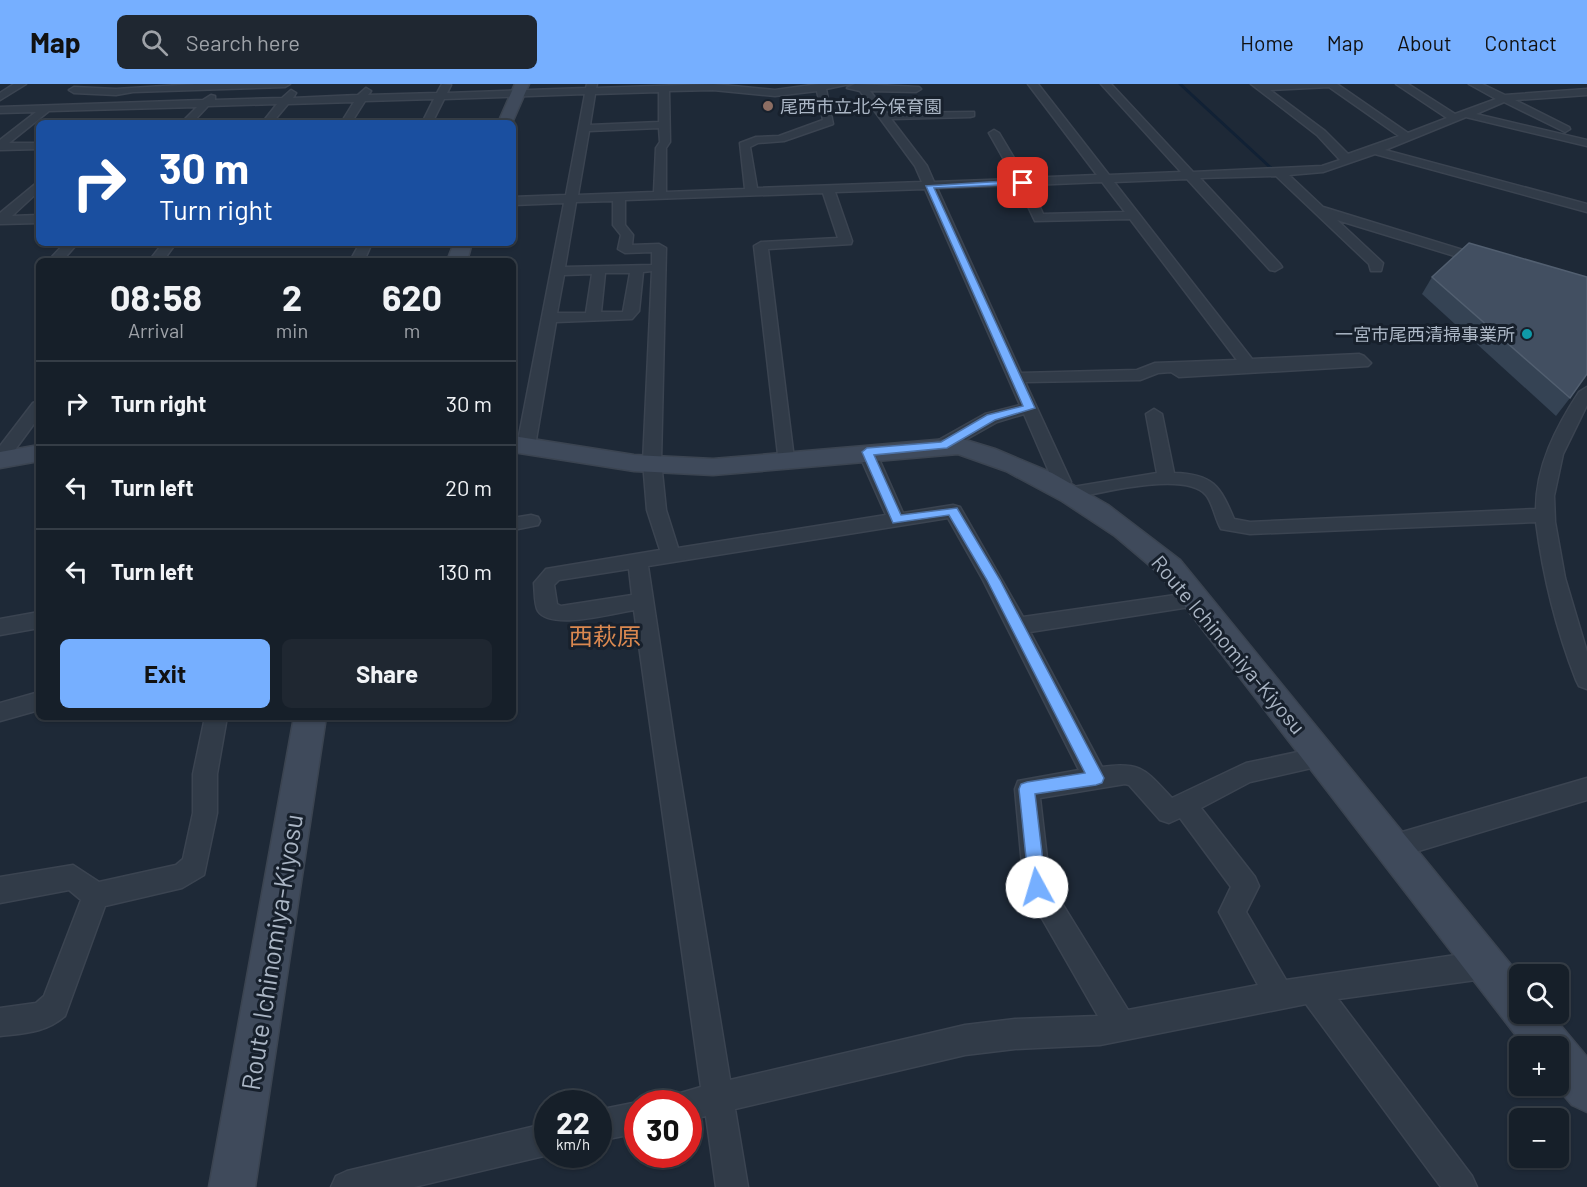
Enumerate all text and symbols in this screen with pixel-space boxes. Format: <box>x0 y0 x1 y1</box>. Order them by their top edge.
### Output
search box <box>117 15 537 69</box>
text: Map <box>30 25 81 59</box>
icon: search <box>138 26 171 59</box>
text: Search here <box>186 29 300 55</box>
text: Home <box>1240 30 1294 55</box>
text: Map <box>1327 30 1364 55</box>
text: About <box>1397 30 1452 55</box>
text: Contact <box>1485 30 1557 55</box>
place label: 尾西市立北今保育園 <box>780 95 942 117</box>
marker: 尾西市立北今保育園 <box>761 99 775 113</box>
text: 30 m <box>159 142 249 192</box>
icon: right <box>60 144 138 222</box>
pin <box>997 157 1048 208</box>
icon: arrive <box>1006 166 1039 199</box>
text: Turn right <box>159 193 273 225</box>
text: 08:58 <box>110 275 202 318</box>
text: 2 <box>282 275 302 318</box>
text: 620 <box>382 275 442 318</box>
text: Arrival <box>128 318 184 342</box>
text: min <box>276 318 308 342</box>
text: m <box>404 318 420 342</box>
place label: 一宮市尾西清掃事業所 <box>1335 323 1515 345</box>
marker: 一宮市尾西清掃事業所 <box>1520 327 1534 341</box>
icon: right <box>60 387 93 420</box>
text: Turn right <box>111 390 206 416</box>
text: 30 m <box>446 390 492 416</box>
icon: left <box>60 471 93 504</box>
text: Turn left <box>111 474 194 500</box>
text: 20 m <box>445 474 492 500</box>
street label: Route Ichinomiya-Kiyosu <box>1147 550 1311 738</box>
icon: left <box>60 555 93 588</box>
text: Turn left <box>111 558 194 584</box>
text: 130 m <box>438 558 492 584</box>
district label: 西萩原 <box>569 621 641 650</box>
button: Exit <box>60 639 270 708</box>
button: Share <box>282 639 492 708</box>
street label: Route Ichinomiya-Kiyosu <box>234 812 308 1092</box>
position arrow <box>1005 855 1069 919</box>
map controls <box>1509 964 1569 1168</box>
button: search <box>1509 964 1569 1024</box>
button: + <box>1509 1036 1569 1096</box>
speed limit sign: 30 <box>624 1090 702 1168</box>
text: 22 <box>556 1104 590 1140</box>
button: − <box>1509 1108 1569 1168</box>
text: km/h <box>556 1135 590 1153</box>

